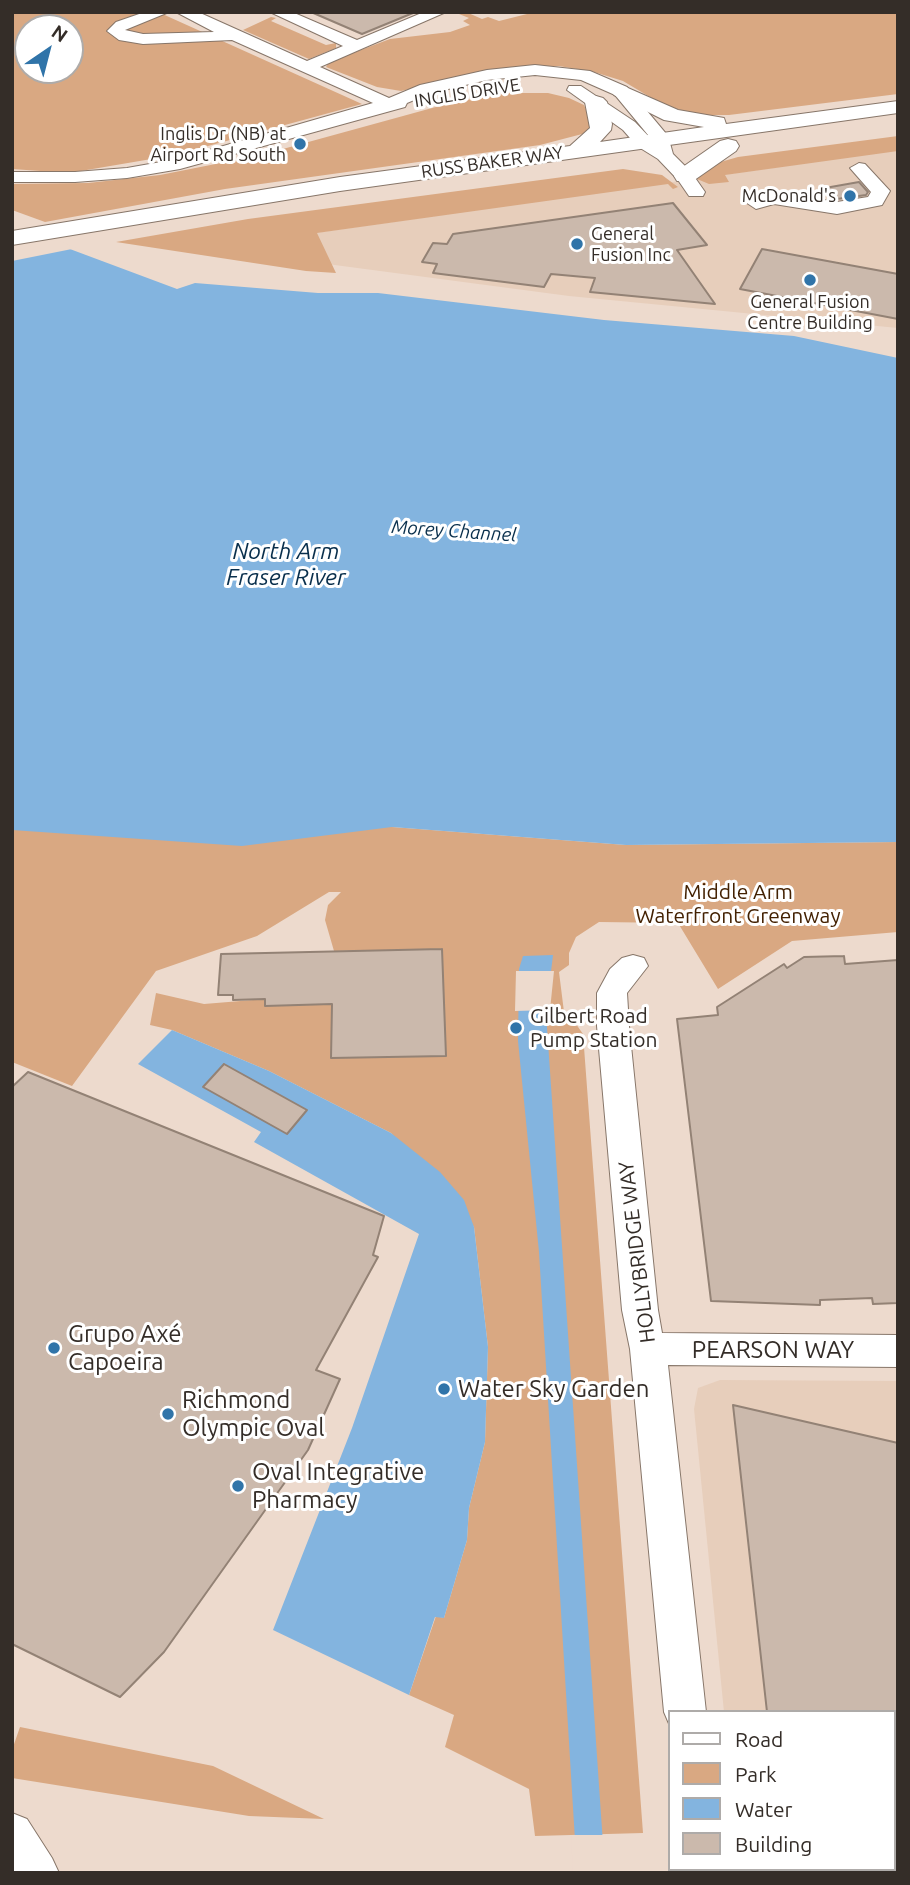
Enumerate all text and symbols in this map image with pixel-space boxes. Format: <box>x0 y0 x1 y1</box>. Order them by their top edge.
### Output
north arrow <box>14 14 84 84</box>
text: N <box>48 20 72 47</box>
street label: INGLIS DRIVE <box>413 74 521 112</box>
place label: Inglis Dr (NB) at Airport Rd South <box>151 123 286 166</box>
marker: Inglis Dr (NB) at Airport Rd South <box>292 136 308 152</box>
street label: RUSS BAKER WAY <box>420 141 564 183</box>
place label: McDonald's <box>742 185 836 207</box>
marker: McDonald's <box>842 188 858 204</box>
place label: General Fusion Inc <box>591 223 671 266</box>
marker: General Fusion Inc <box>569 236 585 252</box>
marker: General Fusion Centre Building <box>802 272 818 288</box>
place label: General Fusion Centre Building <box>747 291 873 334</box>
water label: Morey Channel <box>391 515 517 547</box>
water label: North Arm Fraser River <box>226 537 346 591</box>
park label: Middle Arm Waterfront Greenway <box>635 879 841 929</box>
place label: Gilbert Road Pump Station <box>530 1003 657 1053</box>
marker: Gilbert Road Pump Station <box>508 1020 524 1036</box>
street label: HOLLYBRIDGE WAY <box>613 1160 661 1344</box>
place label: Grupo Axé Capoeira <box>68 1320 182 1376</box>
street label: PEARSON WAY <box>692 1336 854 1364</box>
marker: Grupo Axé Capoeira <box>46 1340 62 1356</box>
place label: Water Sky Garden <box>458 1375 649 1403</box>
marker: Water Sky Garden <box>436 1381 452 1397</box>
place label: Richmond Olympic Oval <box>182 1386 325 1442</box>
marker: Richmond Olympic Oval <box>160 1406 176 1422</box>
place label: Oval Integrative Pharmacy <box>252 1458 424 1514</box>
marker: Oval Integrative Pharmacy <box>230 1478 246 1494</box>
legend <box>668 1710 896 1871</box>
text: Road <box>735 1727 783 1751</box>
text: Park <box>735 1762 777 1786</box>
text: Water <box>735 1797 793 1821</box>
text: Building <box>735 1832 812 1856</box>

